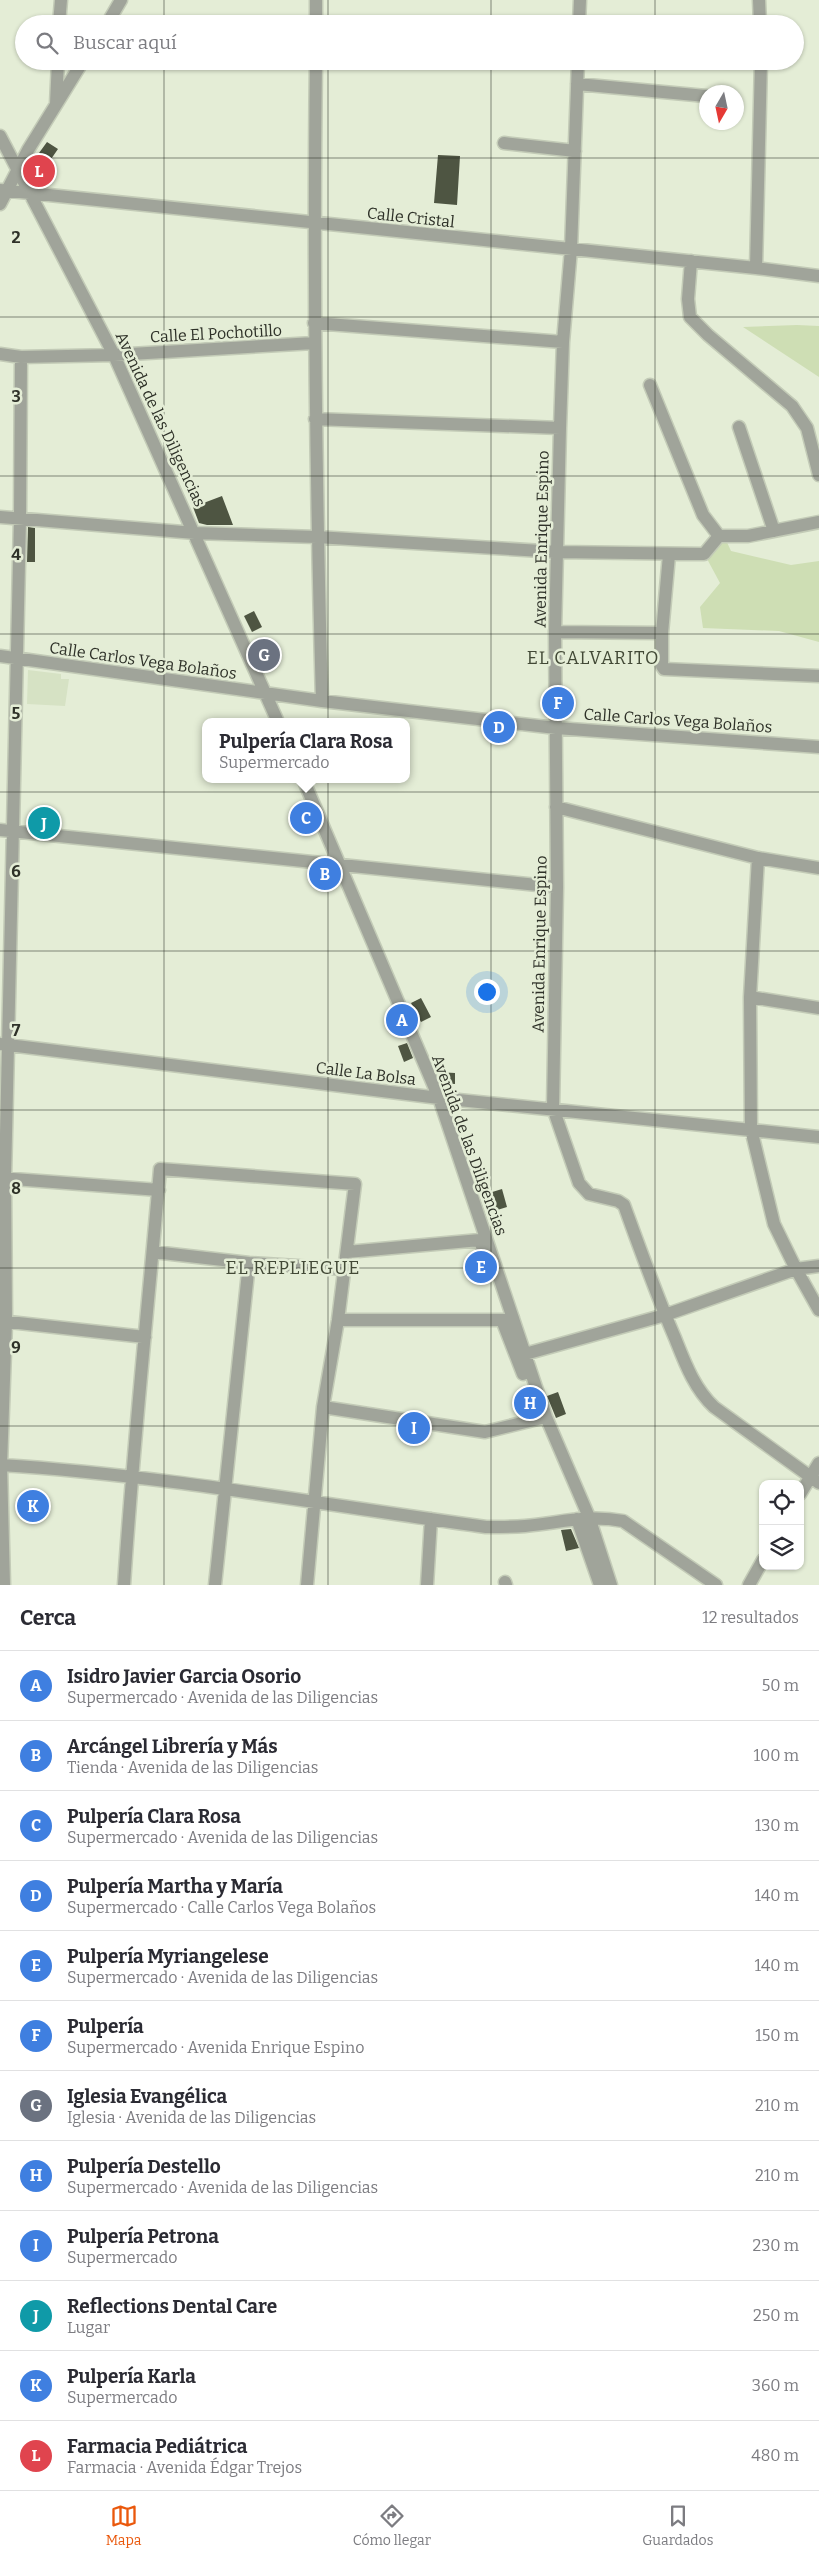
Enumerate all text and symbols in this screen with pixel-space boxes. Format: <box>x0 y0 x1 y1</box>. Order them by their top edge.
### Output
search box <box>15 15 804 70</box>
icon: search <box>33 29 61 57</box>
text: Buscar aquí <box>73 31 177 54</box>
north arrow <box>699 85 744 130</box>
pin: L <box>23 152 55 190</box>
street label: Calle Cristal <box>366 203 456 232</box>
text: 2 <box>11 228 21 247</box>
street label: Calle El Pochotillo <box>150 321 283 346</box>
street label: Avenida de las Diligencias <box>112 329 210 510</box>
text: 3 <box>11 387 21 406</box>
street label: Avenida Enrique Espino <box>530 450 553 628</box>
text: 4 <box>11 545 21 564</box>
pin: G <box>248 636 280 674</box>
street label: Calle Carlos Vega Bolaños <box>48 638 238 683</box>
district label: EL CALVARITO <box>527 647 659 669</box>
pin: F <box>542 684 574 722</box>
text: 5 <box>12 704 21 723</box>
street label: Calle Carlos Vega Bolaños <box>583 704 773 737</box>
pin: D <box>483 708 515 746</box>
popup <box>202 718 410 783</box>
text: Pulpería Clara Rosa <box>219 730 393 753</box>
text: Supermercado <box>219 753 329 772</box>
pin: C <box>290 799 322 837</box>
pin: J <box>28 804 60 842</box>
pin: B <box>309 855 341 893</box>
street label: Avenida Enrique Espino <box>528 855 551 1033</box>
text: 6 <box>11 862 21 881</box>
your location <box>474 979 500 1005</box>
pin: A <box>386 1001 418 1039</box>
text: 7 <box>12 1021 21 1040</box>
street label: Avenida de las Diligencias <box>428 1052 511 1238</box>
street label: Calle La Bolsa <box>315 1058 417 1089</box>
text: 8 <box>11 1179 21 1198</box>
pin: E <box>465 1248 497 1286</box>
district label: EL REPLIEGUE <box>226 1257 360 1279</box>
text: 9 <box>11 1338 21 1357</box>
pin: H <box>514 1384 546 1422</box>
pin: I <box>398 1409 430 1447</box>
map controls <box>759 1480 804 1570</box>
button: locate <box>759 1480 804 1525</box>
pin: K <box>17 1487 49 1525</box>
button: layers <box>759 1525 804 1570</box>
text: Cerca <box>20 1605 76 1631</box>
text: 12 resultados <box>702 1608 799 1627</box>
text: Isidro Javier Garcia Osorio <box>67 1665 301 1688</box>
text: A <box>30 1676 42 1695</box>
text: 50 m <box>762 1676 799 1695</box>
text: Supermercado · Avenida de las Diligencias <box>67 1688 378 1707</box>
text: Arcángel Librería y Más <box>67 1735 278 1758</box>
text: B <box>31 1746 41 1765</box>
text: 100 m <box>754 1746 799 1765</box>
text: Tienda · Avenida de las Diligencias <box>67 1758 318 1777</box>
text: Pulpería Clara Rosa <box>67 1805 241 1828</box>
text: C <box>31 1816 41 1835</box>
text: 130 m <box>755 1816 799 1835</box>
text: Supermercado · Avenida de las Diligencias <box>67 1828 378 1847</box>
text: Pulpería Martha y María <box>67 1875 283 1898</box>
text: D <box>30 1886 42 1905</box>
text: 140 m <box>754 1886 799 1905</box>
text: Supermercado · Calle Carlos Vega Bolaños <box>67 1898 376 1917</box>
text: Pulpería Myriangelese <box>67 1945 269 1968</box>
text: E <box>31 1956 41 1975</box>
text: 140 m <box>754 1956 799 1975</box>
text: Supermercado · Avenida de las Diligencias <box>67 1968 378 1987</box>
text: Pulpería <box>67 2015 144 2038</box>
text: F <box>32 2026 41 2045</box>
text: 150 m <box>755 2026 799 2045</box>
text: Supermercado · Avenida Enrique Espino <box>67 2038 364 2057</box>
text: Iglesia Evangélica <box>67 2085 227 2108</box>
text: G <box>30 2096 42 2115</box>
text: 210 m <box>755 2096 799 2115</box>
text: Iglesia · Avenida de las Diligencias <box>67 2108 316 2127</box>
text: Pulpería Destello <box>67 2155 221 2178</box>
text: H <box>30 2166 42 2185</box>
text: 210 m <box>755 2166 799 2185</box>
text: Supermercado · Avenida de las Diligencias <box>67 2178 378 2197</box>
text: Pulpería Petrona <box>67 2225 219 2248</box>
text: I <box>33 2236 39 2255</box>
text: 230 m <box>752 2236 799 2255</box>
text: Supermercado <box>67 2248 177 2267</box>
text: Reflections Dental Care <box>67 2295 277 2318</box>
text: J <box>33 2306 39 2325</box>
text: 250 m <box>753 2306 799 2325</box>
text: Lugar <box>67 2318 110 2337</box>
text: Pulpería Karla <box>67 2365 196 2388</box>
text: K <box>30 2376 42 2395</box>
text: 360 m <box>752 2376 799 2395</box>
text: Supermercado <box>67 2388 177 2407</box>
text: Farmacia Pediátrica <box>67 2435 247 2458</box>
text: L <box>32 2446 40 2465</box>
text: 480 m <box>751 2446 799 2465</box>
text: Farmacia · Avenida Édgar Trejos <box>67 2458 302 2477</box>
tab: Mapa <box>106 2502 142 2549</box>
tab: Cómo llegar <box>353 2502 431 2549</box>
tab: Guardados <box>642 2502 713 2549</box>

